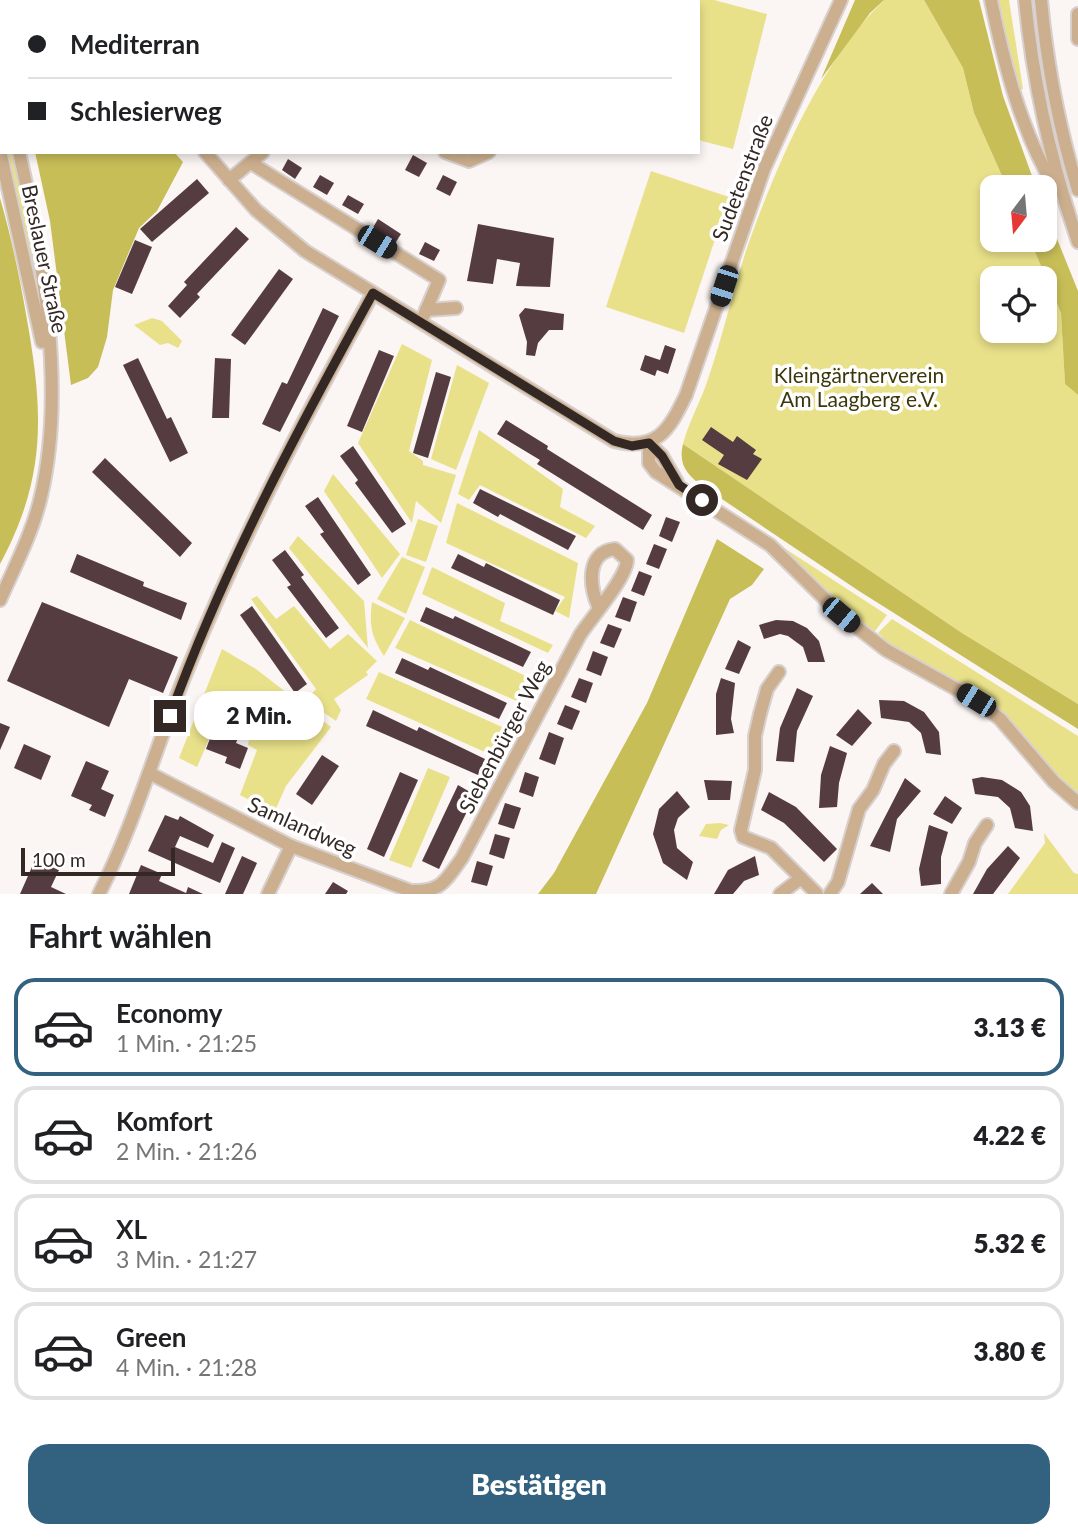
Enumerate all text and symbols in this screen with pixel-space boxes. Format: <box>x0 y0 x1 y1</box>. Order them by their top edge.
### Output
text: Mediterran <box>70 28 200 60</box>
text: Schlesierweg <box>70 95 222 127</box>
street label: Sudetenstraße <box>706 111 777 244</box>
north arrow <box>980 175 1057 252</box>
map controls <box>980 175 1057 343</box>
street label: Breslauer Straße <box>18 182 73 335</box>
car <box>354 222 401 262</box>
car <box>708 263 741 309</box>
button: locate <box>980 266 1057 343</box>
park label: Kleingärtnerverein Am Laagberg e.V. <box>774 362 944 411</box>
route start <box>686 484 718 516</box>
car <box>819 593 864 637</box>
street label: Siebenbürger Weg <box>453 656 555 817</box>
car <box>953 680 1000 720</box>
callout: 2 Min. <box>194 692 324 740</box>
route end <box>154 700 186 732</box>
text: 2 Min. <box>226 701 292 729</box>
street label: Samlandweg <box>244 791 361 861</box>
scale bar <box>21 845 175 877</box>
text: 100 m <box>32 848 86 871</box>
text: Fahrt wählen <box>28 916 212 955</box>
icon: car <box>32 996 95 1059</box>
text: Economy <box>116 997 222 1029</box>
text: 3.13 € <box>973 1011 1046 1043</box>
text: 1 Min. · 21:25 <box>116 1029 257 1057</box>
icon: car <box>32 1104 95 1167</box>
text: Komfort <box>116 1105 213 1137</box>
text: 4.22 € <box>973 1119 1046 1151</box>
text: 2 Min. · 21:26 <box>116 1137 257 1165</box>
icon: car <box>32 1212 95 1275</box>
text: XL <box>116 1213 147 1245</box>
text: 5.32 € <box>973 1227 1046 1259</box>
text: 3 Min. · 21:27 <box>116 1245 257 1273</box>
icon: car <box>32 1320 95 1383</box>
text: Green <box>116 1321 186 1353</box>
text: 3.80 € <box>973 1335 1046 1367</box>
text: 4 Min. · 21:28 <box>116 1353 257 1381</box>
button: Bestätigen <box>28 1444 1050 1524</box>

